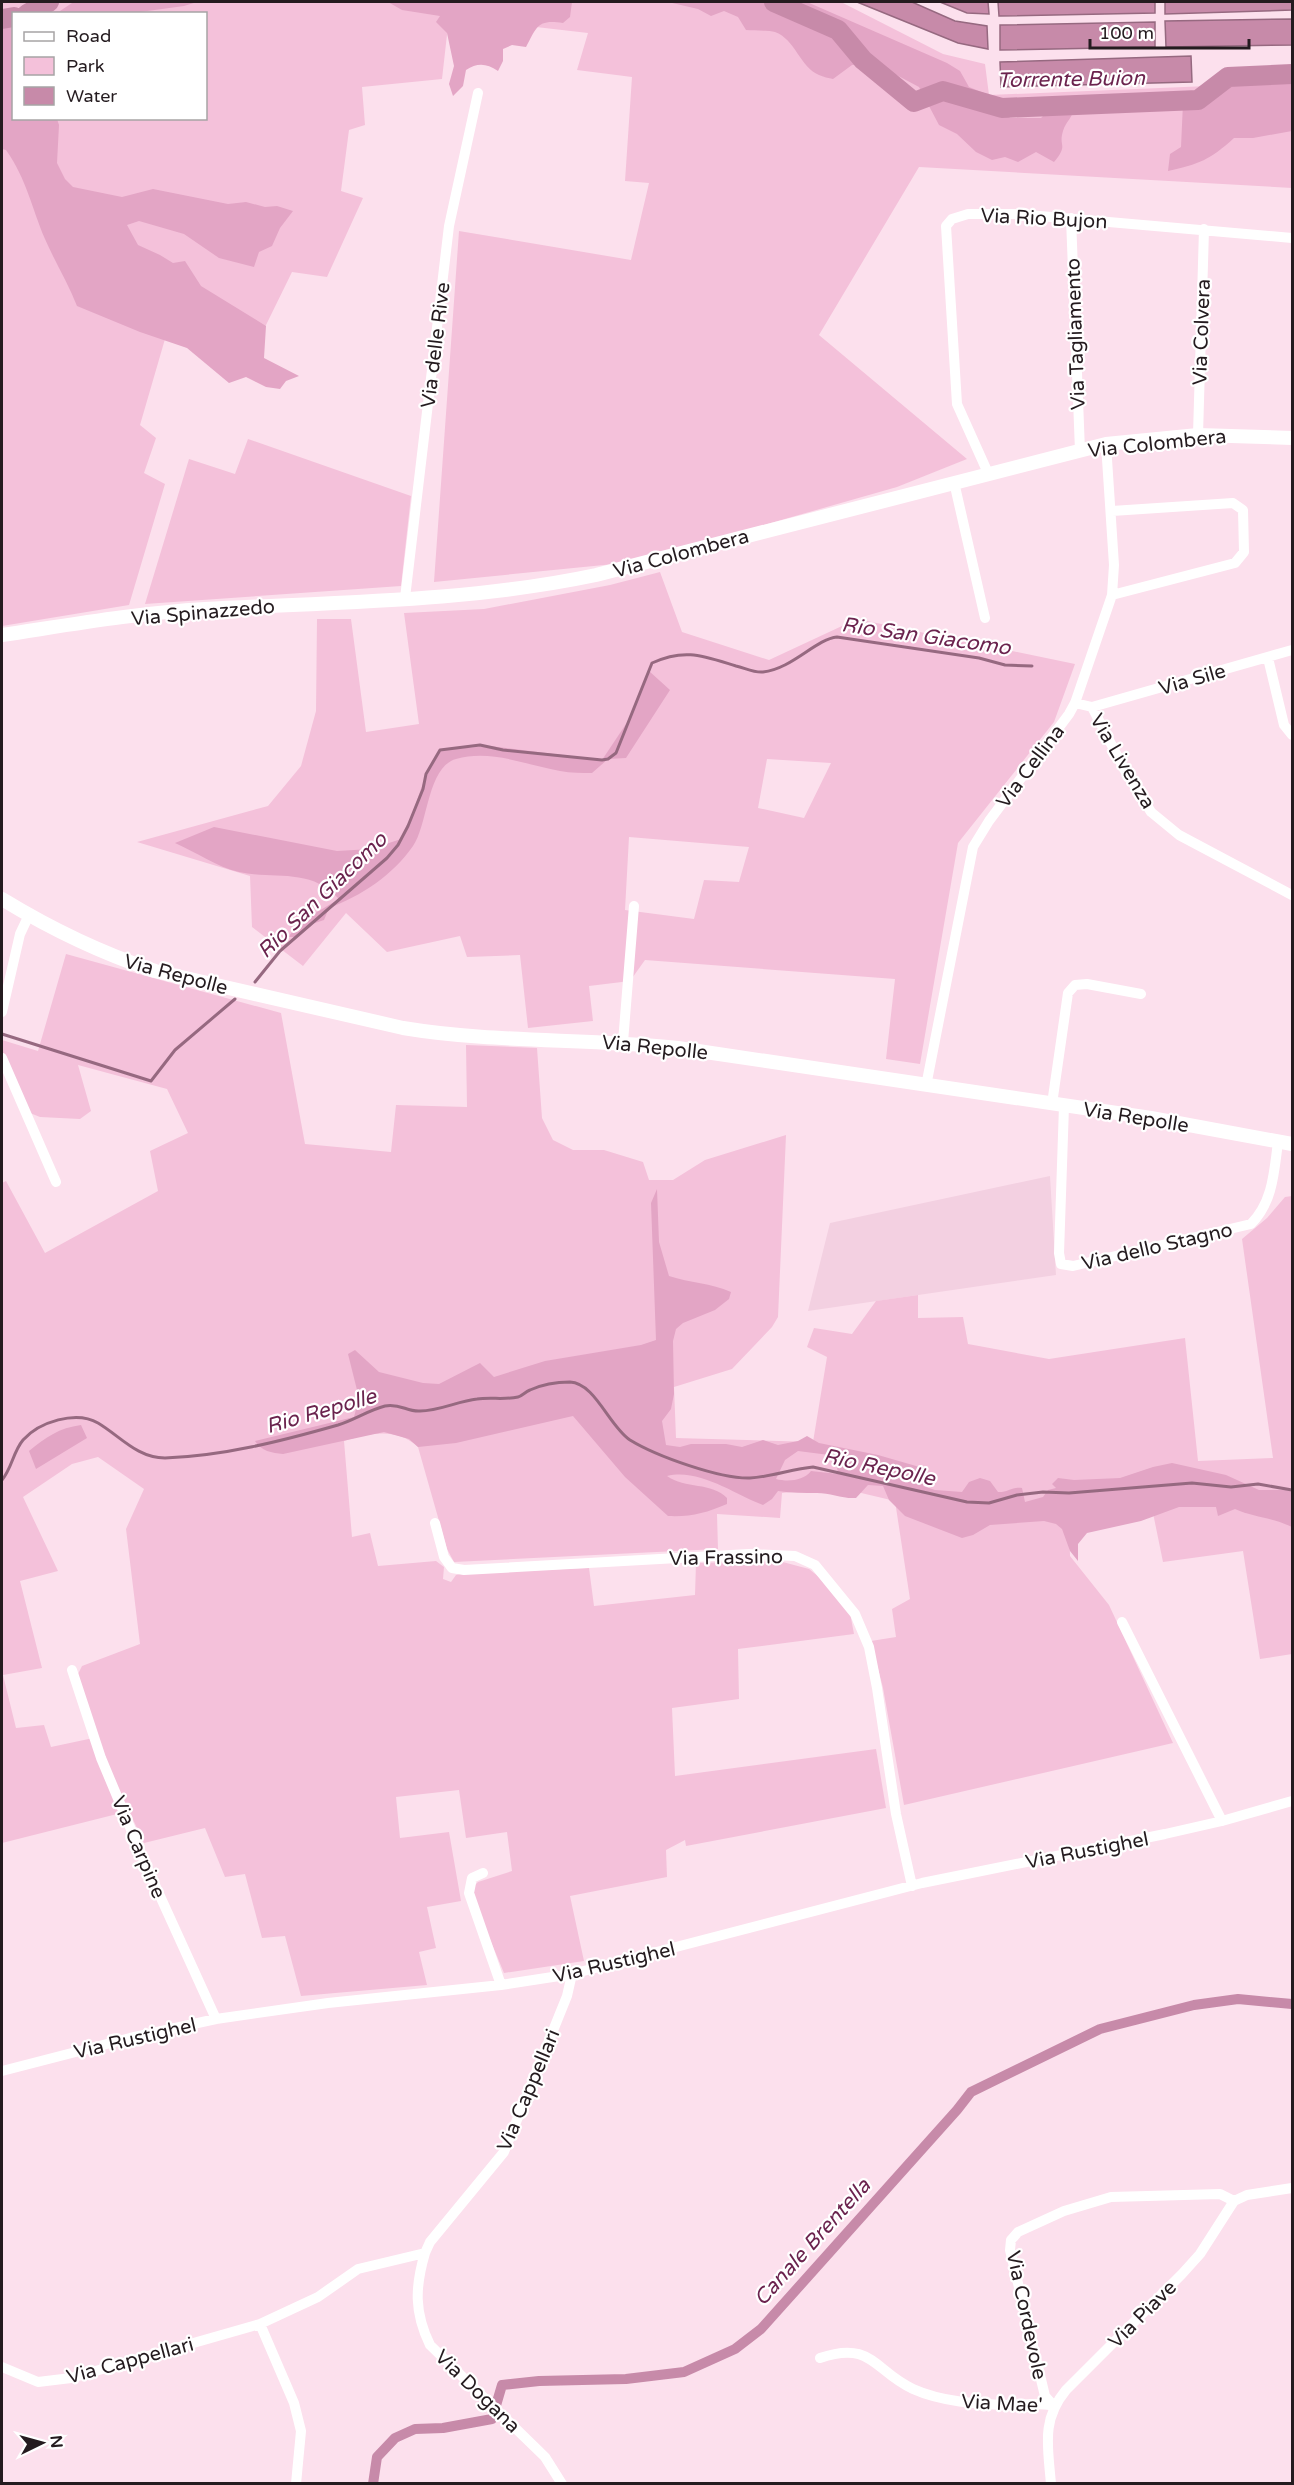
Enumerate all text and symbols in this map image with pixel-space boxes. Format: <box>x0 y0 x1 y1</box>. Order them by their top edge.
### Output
legend <box>12 12 207 120</box>
scale bar <box>1090 12 1249 50</box>
text: 100 m <box>1099 22 1154 44</box>
text: Road <box>66 25 111 47</box>
text: Park <box>66 55 105 77</box>
water label: Torrente Buion <box>997 66 1146 93</box>
text: Water <box>66 85 117 107</box>
street label: Via Rio Bujon <box>980 204 1108 234</box>
street label: Via Tagliamento <box>1061 258 1091 410</box>
street label: Via Colvera <box>1188 278 1216 386</box>
street label: Via delle Rive <box>416 281 456 409</box>
street label: Via Colombera <box>1087 425 1228 463</box>
street label: Via Colombera <box>611 524 752 584</box>
street label: Via Spinazzedo <box>130 595 276 631</box>
water label: Rio San Giacomo <box>840 612 1013 661</box>
street label: Via Sile <box>1156 659 1229 701</box>
street label: Via Livenza <box>1084 710 1160 813</box>
street label: Via Cellina <box>992 720 1070 813</box>
water label: Rio San Giacomo <box>252 826 393 963</box>
street label: Via Repolle <box>121 950 230 1000</box>
street label: Via Repolle <box>601 1030 709 1066</box>
street label: Via Repolle <box>1081 1098 1190 1138</box>
street label: Via dello Stagno <box>1079 1218 1235 1276</box>
water label: Rio Repolle <box>263 1384 380 1439</box>
water label: Rio Repolle <box>821 1443 938 1492</box>
street label: Via Frassino <box>669 1545 783 1571</box>
street label: Via Carpine <box>106 1793 170 1902</box>
street label: Via Rustighel <box>1024 1827 1151 1875</box>
street label: Via Rustighel <box>551 1937 678 1989</box>
street label: Via Rustighel <box>72 2013 199 2065</box>
street label: Via Cappellari <box>492 2026 565 2155</box>
water label: Canale Brentella <box>749 2173 877 2311</box>
street label: Via Cordevole <box>1001 2249 1051 2382</box>
street label: Via Piave <box>1104 2276 1182 2354</box>
street label: Via Cappellari <box>64 2332 196 2389</box>
street label: Via Dogana <box>430 2345 525 2438</box>
street label: Via Mae' <box>961 2390 1043 2418</box>
north arrow <box>12 2413 72 2473</box>
text: N <box>45 2435 66 2449</box>

